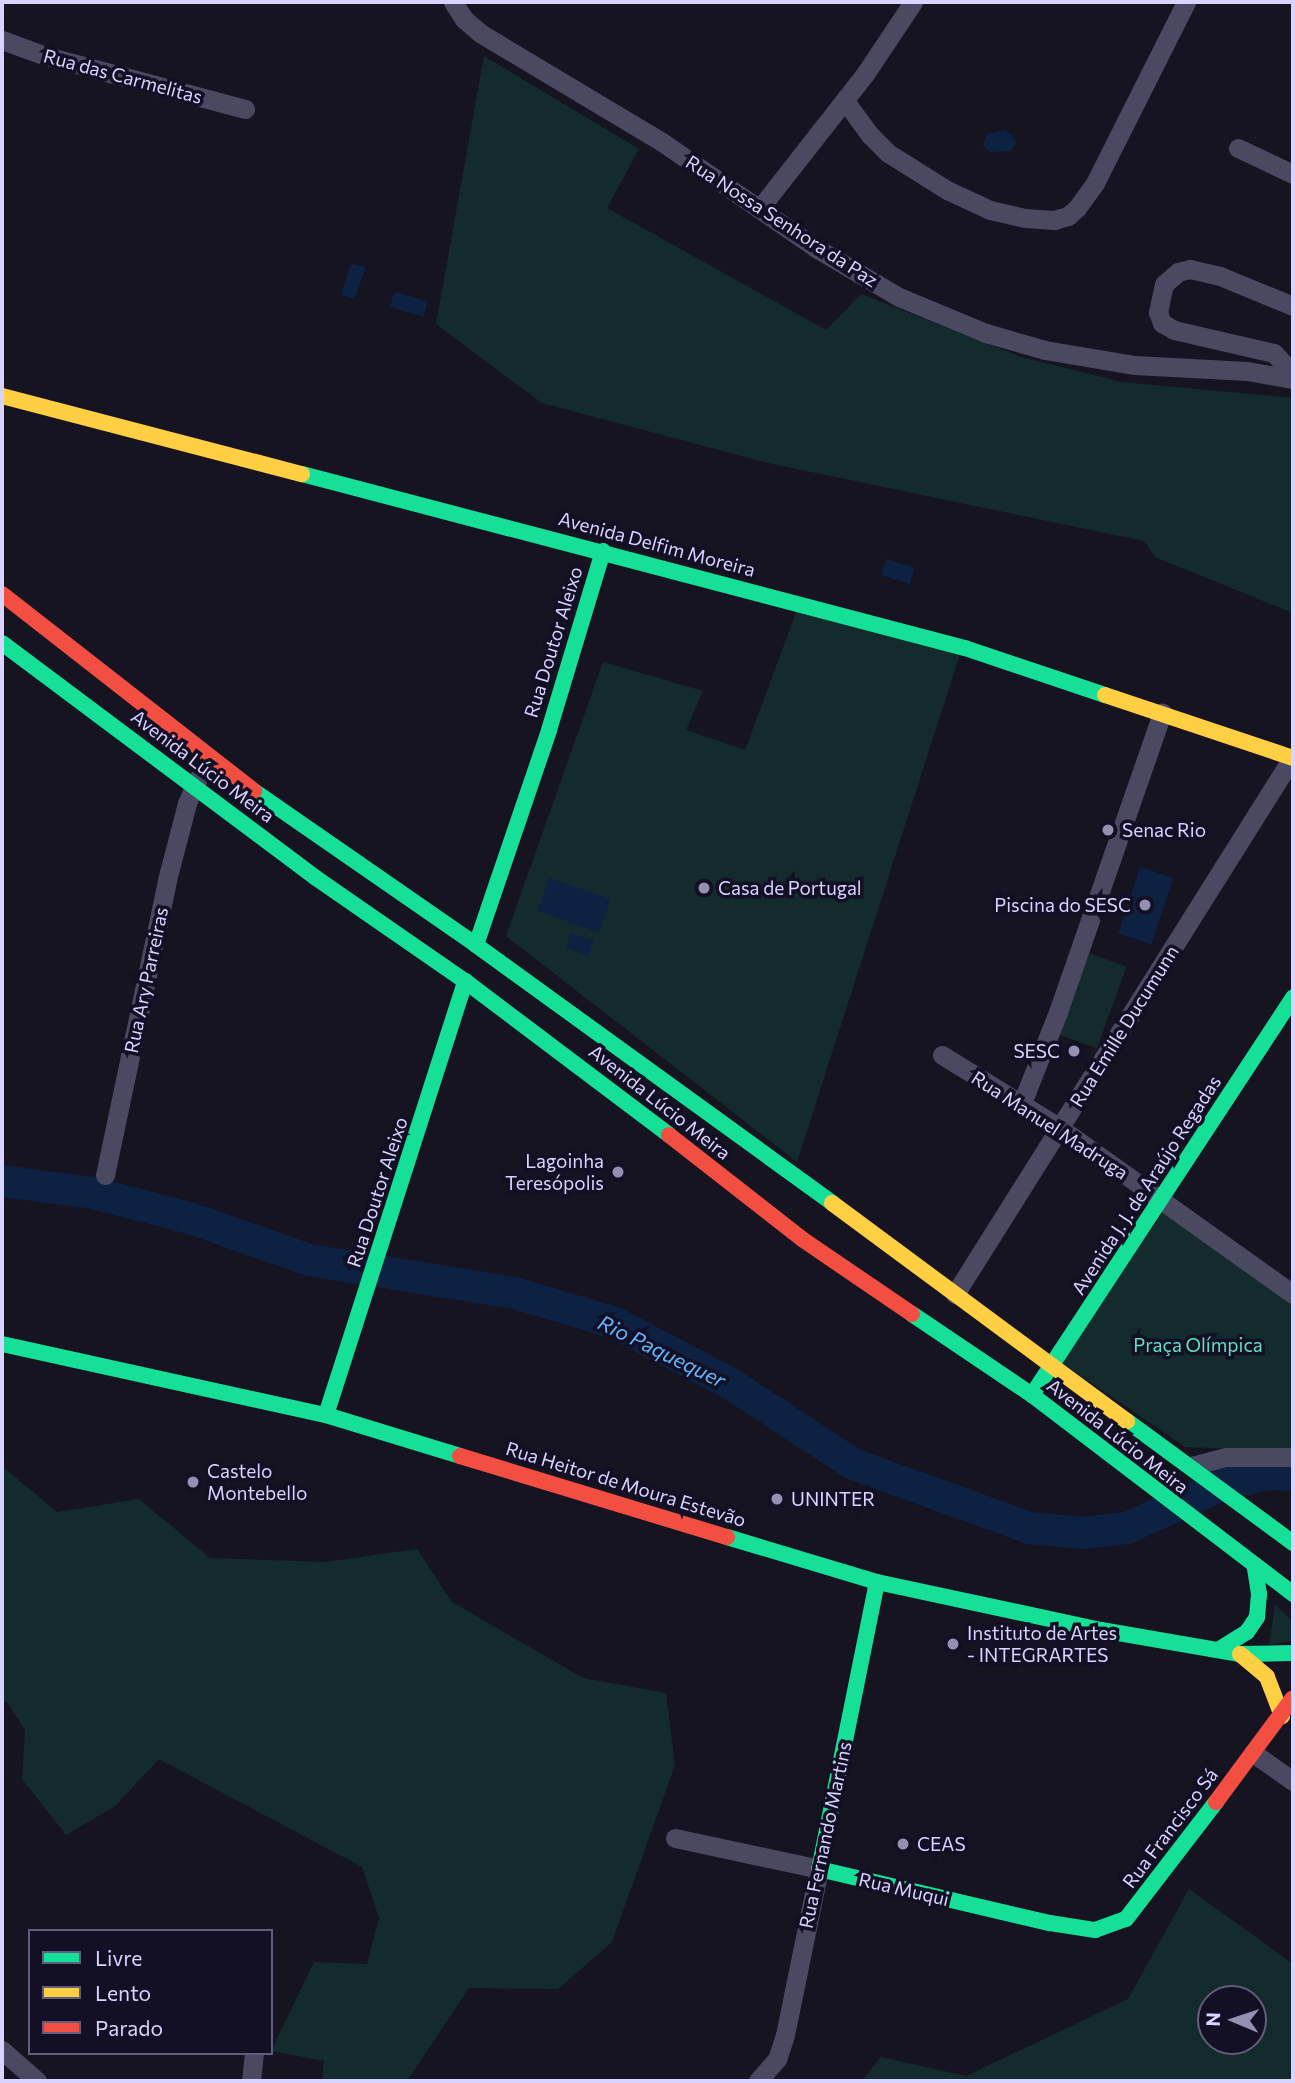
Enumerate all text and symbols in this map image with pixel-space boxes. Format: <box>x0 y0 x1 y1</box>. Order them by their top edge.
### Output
street label: Rua das Carmelitas <box>41 44 205 108</box>
street label: Rua Nossa Senhora da Paz <box>682 150 882 292</box>
street label: Avenida Delfim Moreira <box>556 507 758 581</box>
street label: Rua Doutor Aleixo <box>519 564 587 720</box>
street label: Avenida Lúcio Meira <box>127 705 279 827</box>
place label: Senac Rio <box>1122 819 1206 841</box>
marker: Senac Rio <box>1100 822 1116 838</box>
place label: Casa de Portugal <box>718 877 862 899</box>
marker: Casa de Portugal <box>696 880 712 896</box>
place label: Piscina do SESC <box>994 894 1131 916</box>
marker: Piscina do SESC <box>1137 897 1153 913</box>
street label: Rua Ary Parreiras <box>119 905 173 1055</box>
street label: Rua Emille Ducumunn <box>1065 941 1183 1111</box>
street label: Avenida Lúcio Meira <box>585 1040 735 1164</box>
place label: SESC <box>1013 1040 1060 1062</box>
marker: SESC <box>1066 1043 1082 1059</box>
street label: Rua Manuel Madruga <box>967 1066 1133 1184</box>
street label: Avenida J. J. de Araújo Regadas <box>1067 1071 1225 1299</box>
street label: Rua Doutor Aleixo <box>342 1114 412 1270</box>
place label: Lagoinha Teresópolis <box>505 1150 604 1194</box>
marker: Lagoinha Teresópolis <box>610 1164 626 1180</box>
water label: Rio Paquequer <box>594 1309 730 1393</box>
park label: Praça Olímpica <box>1133 1334 1263 1356</box>
street label: Avenida Lúcio Meira <box>1043 1374 1193 1498</box>
street label: Rua Heitor de Moura Estevão <box>503 1437 749 1531</box>
place label: Castelo Montebello <box>207 1460 307 1504</box>
marker: Castelo Montebello <box>185 1474 201 1490</box>
place label: UNINTER <box>791 1488 875 1510</box>
marker: UNINTER <box>769 1491 785 1507</box>
place label: Instituto de Artes - INTEGRARTES <box>967 1622 1117 1666</box>
marker: Instituto de Artes - INTEGRARTES <box>945 1636 961 1652</box>
street label: Rua Fernando Martins <box>794 1740 856 1930</box>
street label: Rua Francisco Sá <box>1118 1764 1222 1892</box>
place label: CEAS <box>917 1833 966 1855</box>
marker: CEAS <box>895 1836 911 1852</box>
street label: Rua Muqui <box>857 1868 951 1910</box>
legend <box>28 1929 273 2055</box>
text: Livre <box>95 1945 142 1970</box>
text: Lento <box>95 1980 151 2005</box>
north arrow <box>1197 1985 1267 2055</box>
text: N <box>1201 2012 1224 2027</box>
text: Parado <box>95 2015 163 2040</box>

